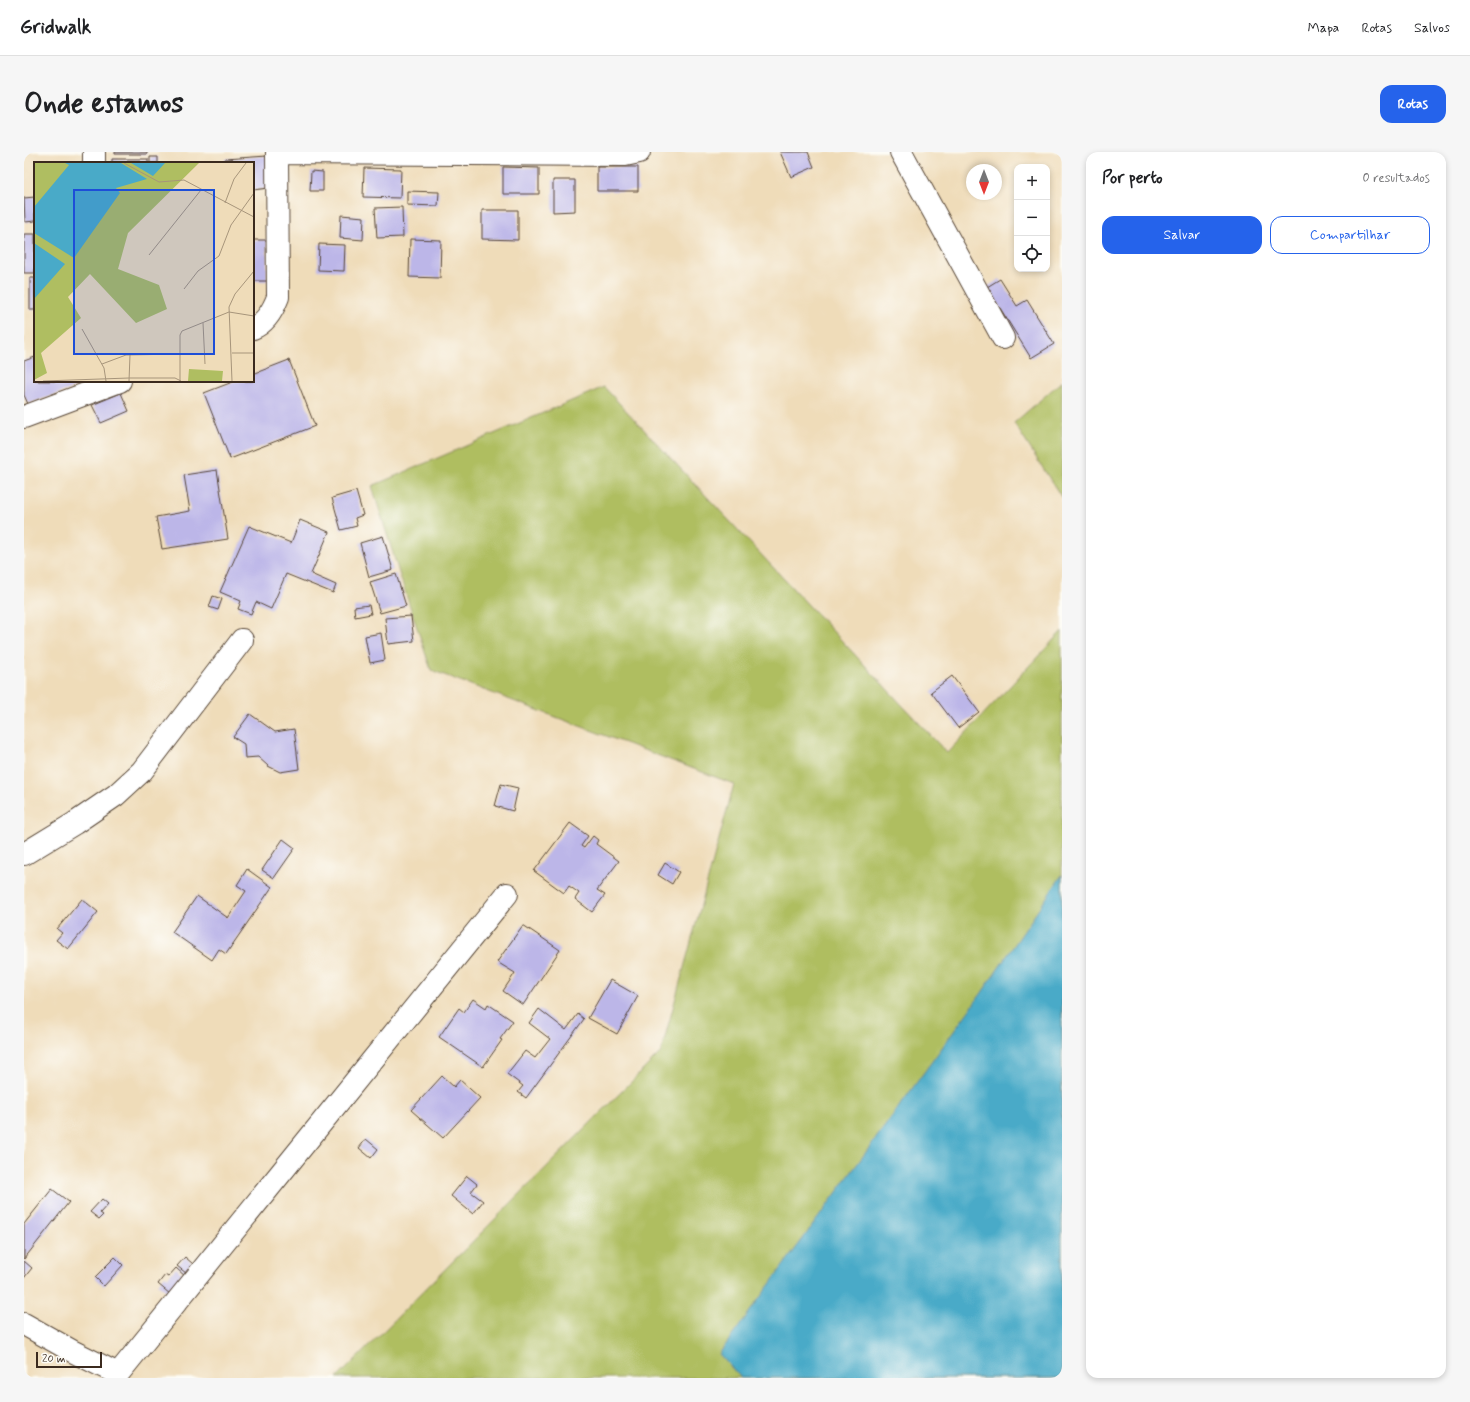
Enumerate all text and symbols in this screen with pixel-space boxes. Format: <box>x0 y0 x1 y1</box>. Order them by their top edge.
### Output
text: Gridwalk <box>20 15 91 40</box>
text: Mapa <box>1308 19 1339 37</box>
text: Rotas <box>1361 19 1392 37</box>
text: Salvos <box>1414 19 1450 37</box>
button: Rotas <box>1380 85 1446 123</box>
text: Onde estamos <box>24 86 184 123</box>
inset map <box>34 162 254 382</box>
north arrow <box>966 164 1002 200</box>
map controls <box>1014 164 1050 272</box>
button: + <box>1014 164 1050 200</box>
text: Por perto <box>1102 167 1163 189</box>
text: 0 resultados <box>1362 170 1430 187</box>
button: − <box>1014 200 1050 236</box>
button: Salvar <box>1102 216 1262 254</box>
button: Compartilhar <box>1270 216 1430 254</box>
button: locate <box>1014 236 1050 272</box>
scale bar <box>36 1350 102 1369</box>
text: 20 m <box>42 1352 65 1366</box>

